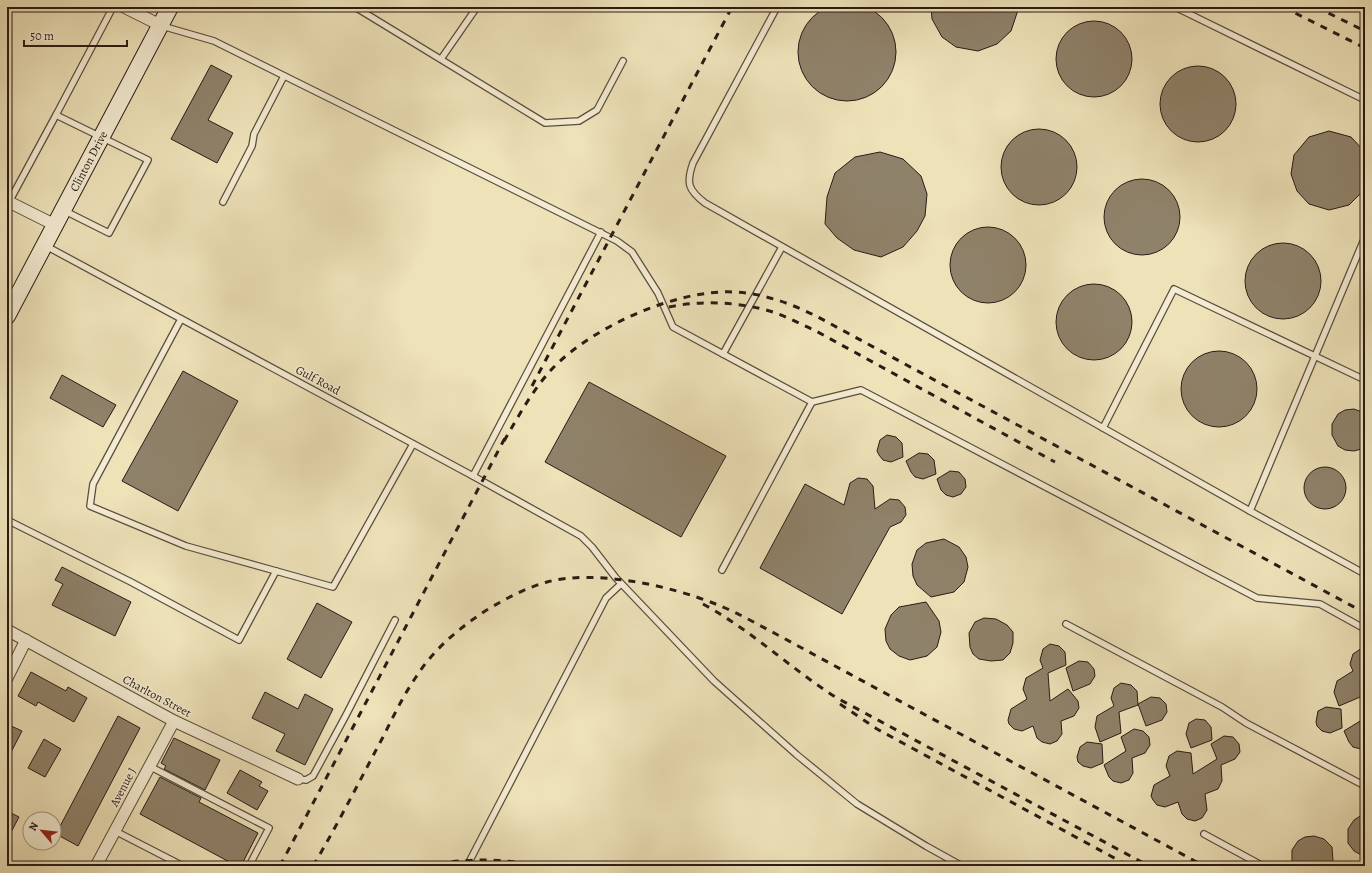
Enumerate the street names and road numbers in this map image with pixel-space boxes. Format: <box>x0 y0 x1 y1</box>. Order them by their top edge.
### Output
street label: Clinton Drive <box>66 128 111 194</box>
street label: Gulf Road <box>293 362 344 399</box>
street label: Charlton Street <box>120 671 194 721</box>
street label: Avenue J <box>106 765 140 810</box>

